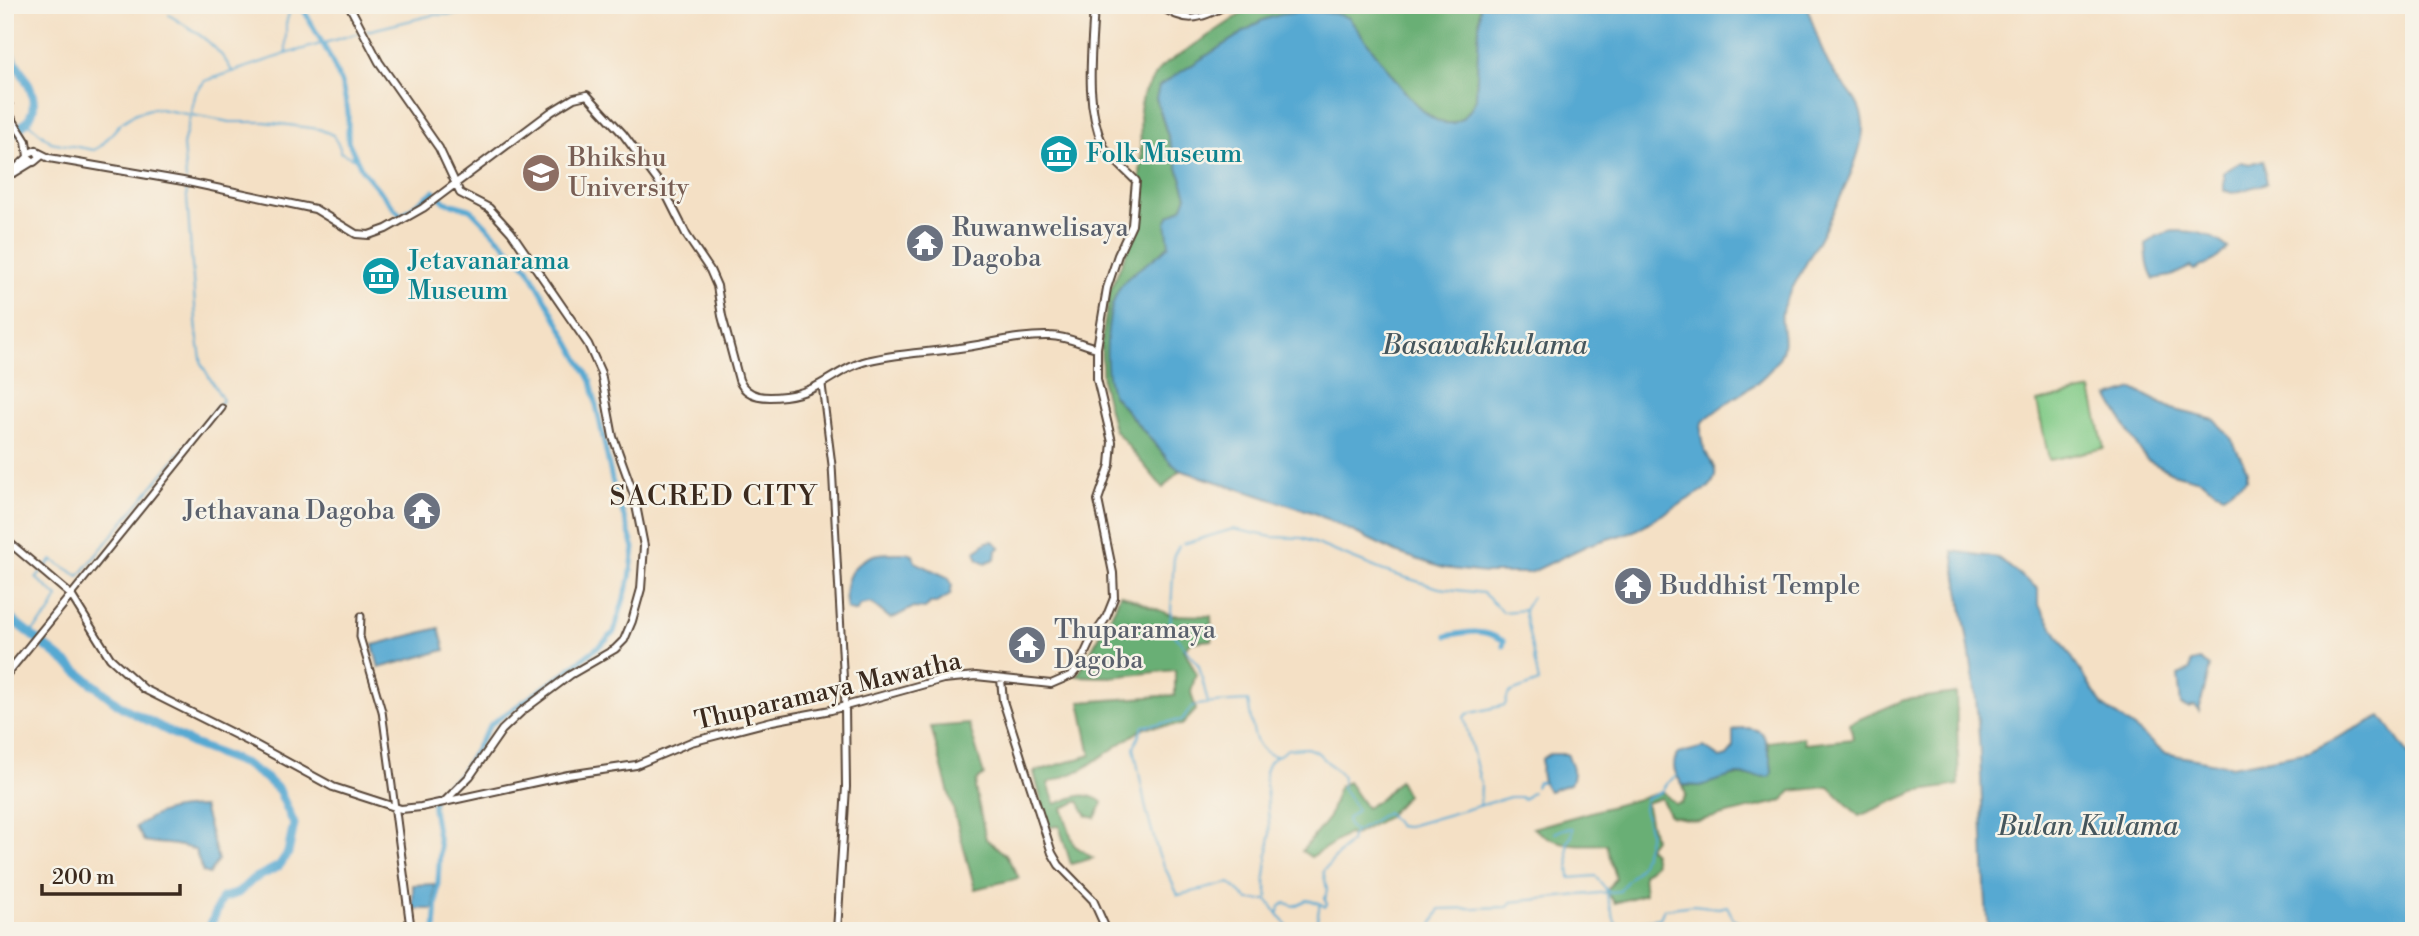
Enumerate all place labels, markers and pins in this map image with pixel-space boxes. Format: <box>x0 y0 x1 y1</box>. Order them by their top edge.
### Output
museum icon: Folk Museum <box>1038 133 1080 175</box>
place label: Folk Museum <box>1086 138 1243 170</box>
place label: Bhikshu University <box>567 142 689 204</box>
school or university icon: Bhikshu University <box>520 152 562 194</box>
place label: Ruwanwelisaya Dagoba <box>952 212 1129 274</box>
temple icon: Ruwanwelisaya Dagoba <box>904 222 946 264</box>
place label: Jetavanarama Museum <box>407 245 571 307</box>
museum icon: Jetavanarama Museum <box>360 255 402 297</box>
temple icon: Jethavana Dagoba <box>401 490 443 532</box>
place label: Jethavana Dagoba <box>182 495 396 527</box>
temple icon: Buddhist Temple <box>1612 565 1654 607</box>
place label: Buddhist Temple <box>1659 570 1860 602</box>
place label: Thuparamaya Dagoba <box>1054 614 1217 676</box>
temple icon: Thuparamaya Dagoba <box>1006 624 1048 666</box>

